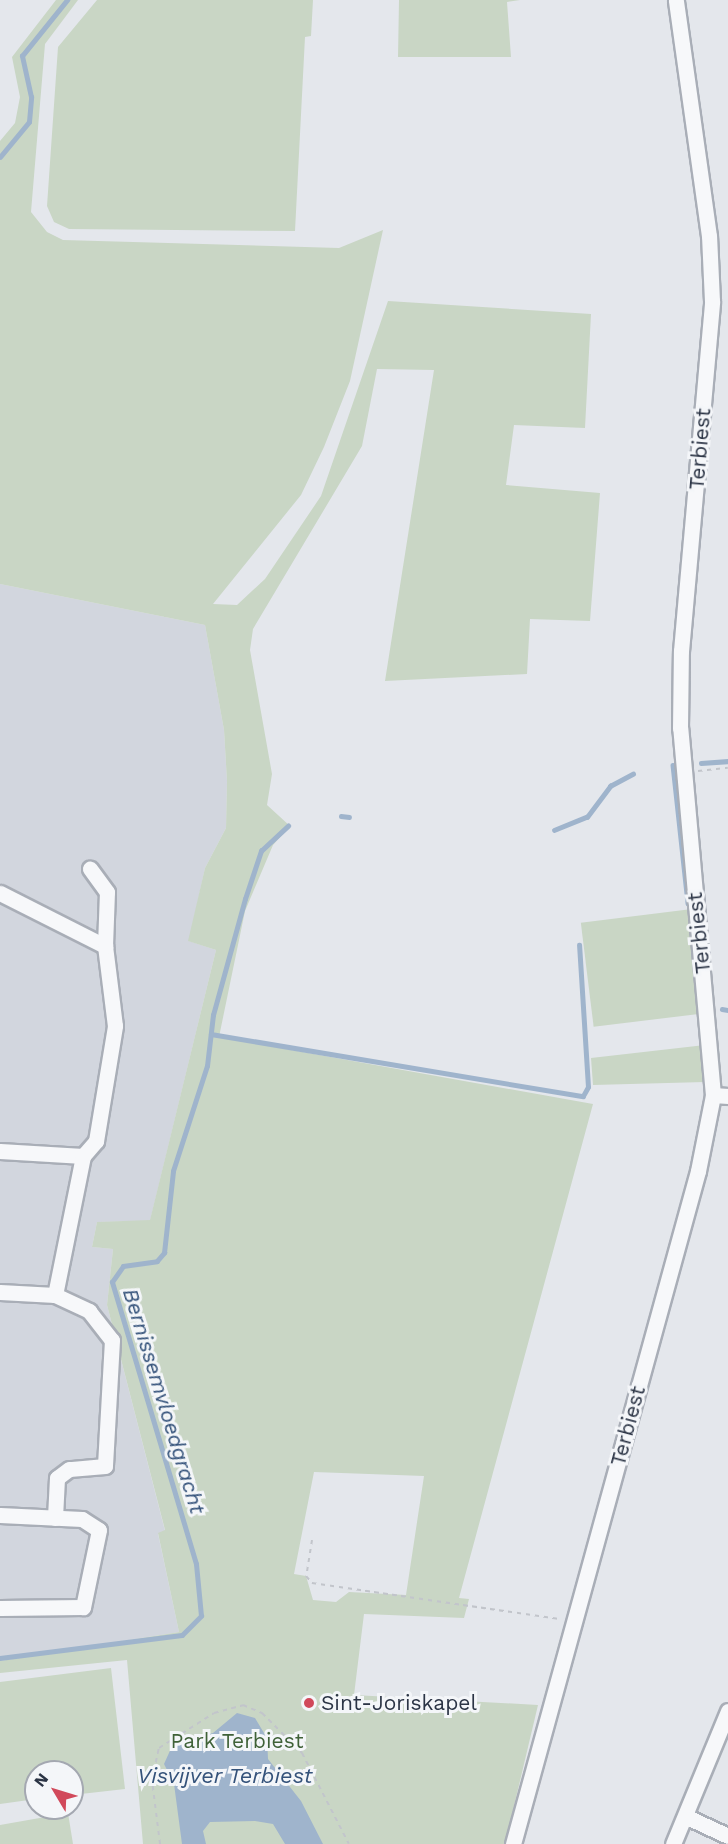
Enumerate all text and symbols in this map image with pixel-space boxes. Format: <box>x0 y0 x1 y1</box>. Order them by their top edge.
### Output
street label: Terbiest <box>684 407 716 491</box>
street label: Terbiest <box>682 891 716 975</box>
water label: Bernissemvloedgracht <box>117 1285 211 1517</box>
street label: Terbiest <box>605 1383 651 1469</box>
place label: Sint-Joriskapel <box>321 1690 477 1716</box>
marker: Sint-Joriskapel <box>302 1696 316 1710</box>
park label: Park Terbiest <box>170 1728 304 1754</box>
north arrow <box>24 1760 84 1820</box>
water label: Visvijver Terbiest <box>137 1763 313 1789</box>
text: N <box>30 1769 52 1790</box>

